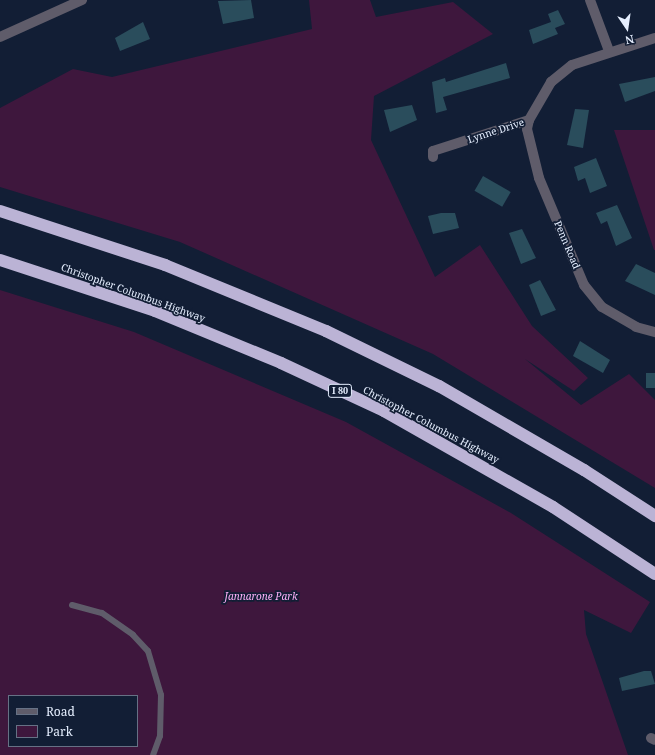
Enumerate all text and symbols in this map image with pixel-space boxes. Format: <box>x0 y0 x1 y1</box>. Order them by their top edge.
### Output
north arrow <box>607 8 647 48</box>
text: N <box>624 32 636 48</box>
street label: Lynne Drive <box>466 116 526 146</box>
street label: Penn Road <box>552 219 582 271</box>
street label: Christopher Columbus Highway <box>59 261 207 325</box>
road number: I 80 <box>327 384 353 398</box>
street label: Christopher Columbus Highway <box>361 384 501 466</box>
park label: Jannarone Park <box>224 591 298 603</box>
legend <box>8 695 138 747</box>
text: Road <box>46 703 75 720</box>
text: Park <box>46 723 73 740</box>

